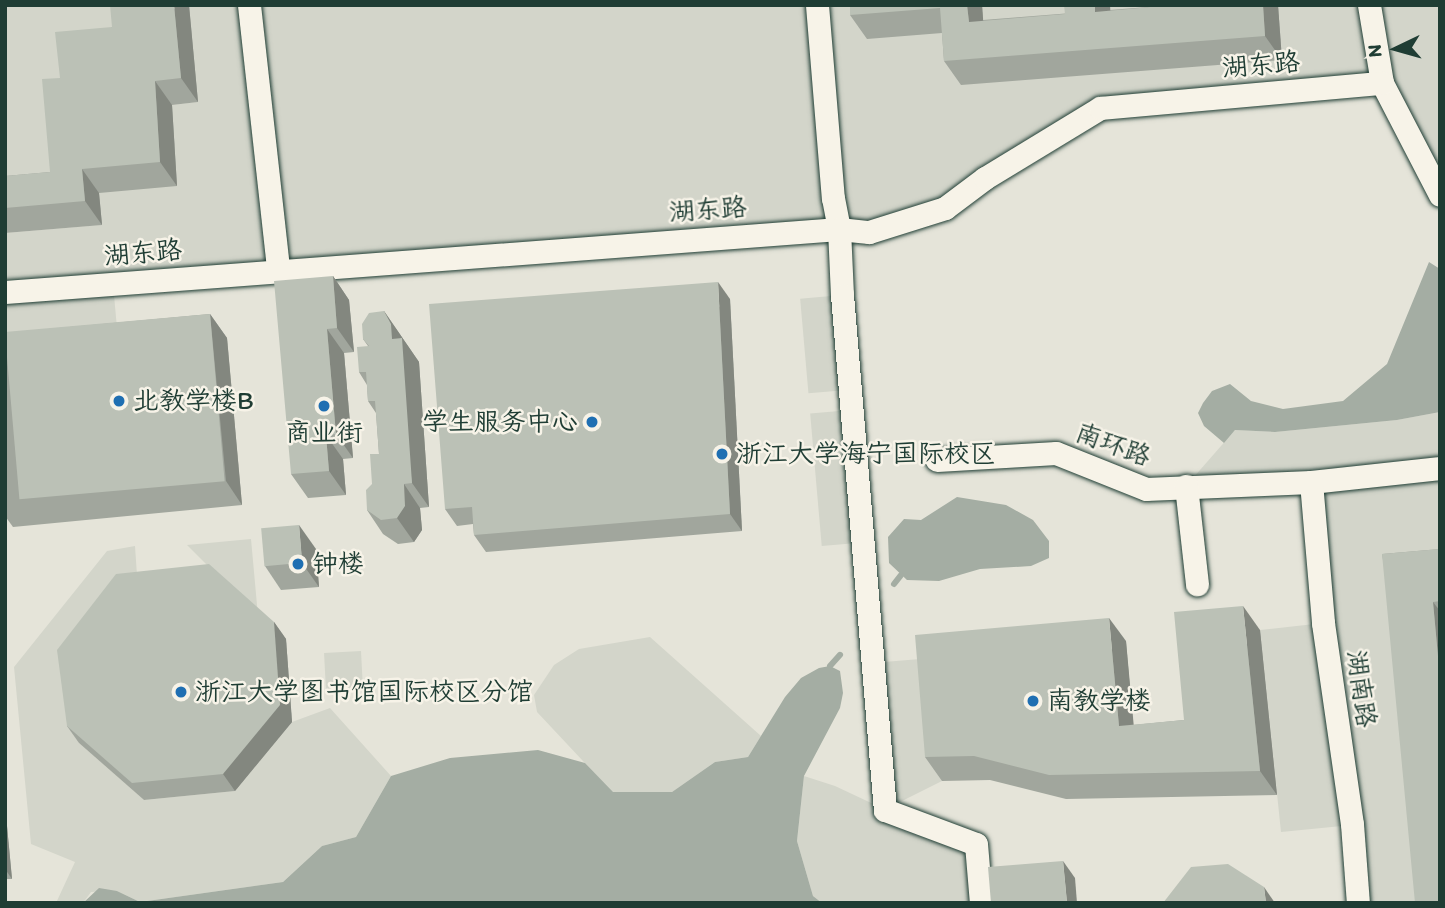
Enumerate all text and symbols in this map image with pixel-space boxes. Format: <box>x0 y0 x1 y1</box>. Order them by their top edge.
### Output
north arrow <box>1361 14 1431 84</box>
text: N <box>1363 43 1387 58</box>
street label: 湖东路 <box>1221 46 1301 84</box>
street label: 湖东路 <box>668 192 748 228</box>
street label: 湖东路 <box>103 234 183 272</box>
place label: 北教学楼B <box>133 385 254 417</box>
marker: 北教学楼B <box>111 393 127 409</box>
marker: 商业街 <box>316 398 332 414</box>
place label: 学生服务中心 <box>422 406 578 438</box>
marker: 学生服务中心 <box>584 414 600 430</box>
place label: 商业街 <box>285 417 363 449</box>
street label: 南环路 <box>1071 417 1155 473</box>
place label: 浙江大学海宁国际校区 <box>736 438 996 470</box>
marker: 浙江大学海宁国际校区 <box>714 446 730 462</box>
place label: 钟楼 <box>312 548 364 580</box>
marker: 钟楼 <box>290 556 306 572</box>
street label: 湖南路 <box>1340 648 1382 730</box>
place label: 浙江大学图书馆国际校区分馆 <box>195 676 533 708</box>
marker: 浙江大学图书馆国际校区分馆 <box>173 684 189 700</box>
place label: 南教学楼 <box>1047 685 1151 717</box>
marker: 南教学楼 <box>1025 693 1041 709</box>

